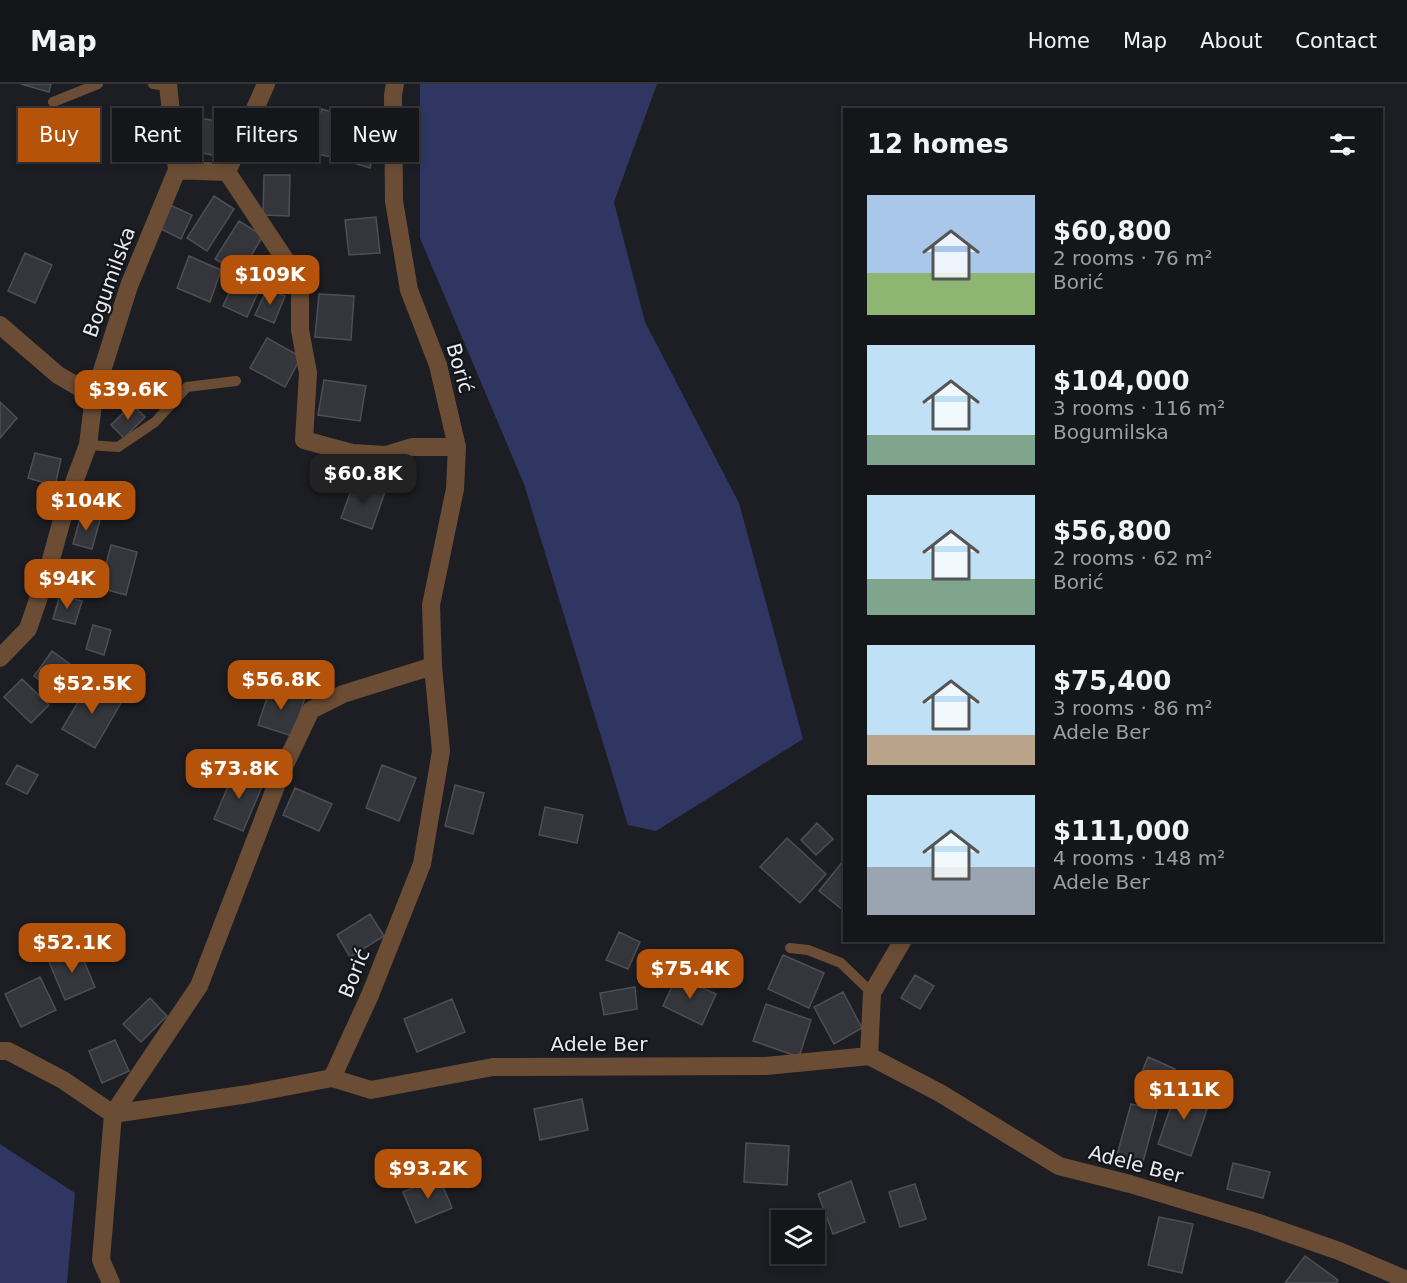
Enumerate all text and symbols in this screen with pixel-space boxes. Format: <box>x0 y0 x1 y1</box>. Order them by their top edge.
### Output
text: Map <box>30 25 97 58</box>
text: Home <box>1028 29 1090 53</box>
text: Map <box>1123 29 1167 53</box>
text: About <box>1200 29 1262 53</box>
text: Contact <box>1295 29 1377 53</box>
chip: Buy <box>18 108 100 162</box>
chip: Rent <box>112 108 202 162</box>
chip: Filters <box>214 108 319 162</box>
chip: New <box>331 108 419 162</box>
icon: filters <box>1326 128 1359 161</box>
text: 12 homes <box>867 129 1009 159</box>
text: $60,800 <box>1053 216 1171 246</box>
icon: home <box>915 219 987 291</box>
street label: Bogumilska <box>78 223 140 341</box>
text: 2 rooms · 76 m² <box>1053 246 1213 270</box>
pin: $109K <box>228 255 312 306</box>
text: $109K <box>234 262 306 286</box>
text: Borić <box>1053 270 1104 294</box>
street label: Borić <box>441 340 479 396</box>
text: $104,000 <box>1053 366 1190 396</box>
icon: home <box>915 369 987 441</box>
pin: $39.6K <box>79 370 177 421</box>
text: $39.6K <box>89 377 167 401</box>
text: 3 rooms · 116 m² <box>1053 396 1225 420</box>
text: Bogumilska <box>1053 420 1169 444</box>
pin: $60.8K <box>314 454 412 505</box>
text: $60.8K <box>324 461 402 485</box>
pin: $104K <box>44 481 128 532</box>
text: $104K <box>50 488 122 512</box>
text: $56,800 <box>1053 516 1171 546</box>
icon: home <box>915 519 987 591</box>
text: 2 rooms · 62 m² <box>1053 546 1213 570</box>
pin: $94K <box>31 559 103 610</box>
text: $94K <box>38 566 96 590</box>
text: Borić <box>1053 570 1104 594</box>
pin: $56.8K <box>232 660 330 711</box>
pin: $52.5K <box>43 664 141 715</box>
text: $75,400 <box>1053 666 1171 696</box>
text: $56.8K <box>242 667 320 691</box>
icon: home <box>915 669 987 741</box>
text: $52.5K <box>53 671 131 695</box>
text: 3 rooms · 86 m² <box>1053 696 1213 720</box>
text: Adele Ber <box>1053 720 1150 744</box>
pin: $73.8K <box>190 749 288 800</box>
text: $73.8K <box>200 756 278 780</box>
text: $111,000 <box>1053 816 1190 846</box>
icon: home <box>915 819 987 891</box>
text: 4 rooms · 148 m² <box>1053 846 1225 870</box>
text: Adele Ber <box>1053 870 1150 894</box>
pin: $52.1K <box>23 923 121 974</box>
text: $52.1K <box>33 930 111 954</box>
street label: Borić <box>333 945 375 1001</box>
pin: $75.4K <box>641 949 739 1000</box>
text: $75.4K <box>651 956 729 980</box>
street label: Adele Ber <box>551 1032 648 1056</box>
pin: $111K <box>1142 1070 1226 1121</box>
text: $111K <box>1148 1077 1220 1101</box>
street label: Adele Ber <box>1086 1140 1187 1188</box>
pin: $93.2K <box>379 1149 477 1200</box>
text: $93.2K <box>389 1156 467 1180</box>
map controls <box>771 1210 825 1264</box>
button: layers <box>771 1210 825 1264</box>

